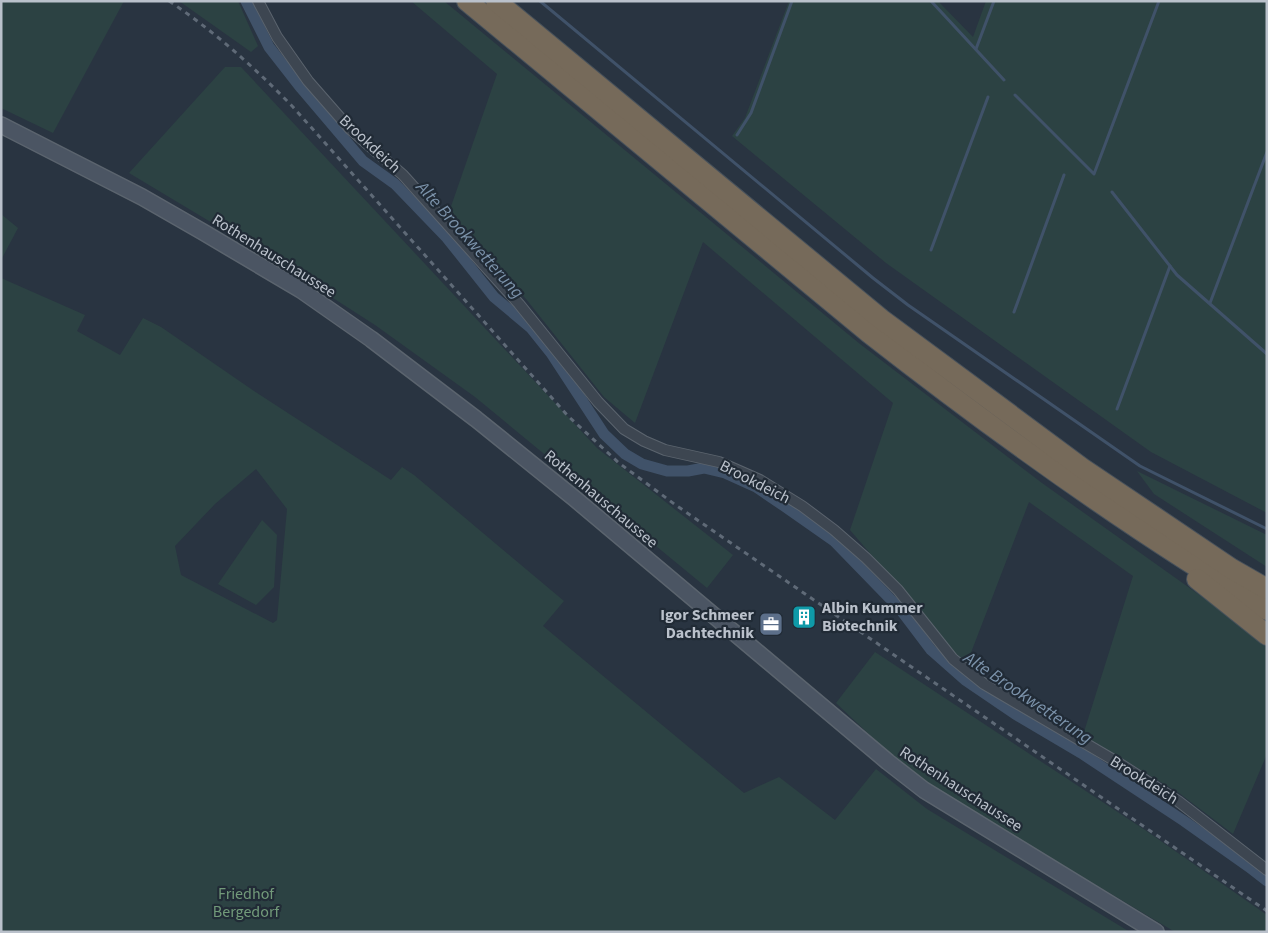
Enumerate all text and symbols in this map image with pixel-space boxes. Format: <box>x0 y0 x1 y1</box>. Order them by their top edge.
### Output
street label: Brookdeich <box>335 110 405 178</box>
water label: Alte Brookwetterung <box>410 175 530 304</box>
street label: Rothenhauschaussee <box>208 209 340 303</box>
street label: Rothenhauschaussee <box>539 445 663 553</box>
street label: Brookdeich <box>716 455 794 509</box>
place label: Albin Kummer Biotechnik <box>821 597 923 637</box>
place label: Igor Schmeer Dachtechnik <box>660 604 755 644</box>
building icon: Albin Kummer Biotechnik <box>791 604 817 630</box>
office icon: Igor Schmeer Dachtechnik <box>758 611 784 637</box>
water label: Alte Brookwetterung <box>958 645 1097 750</box>
street label: Rothenhauschaussee <box>895 741 1027 837</box>
street label: Brookdeich <box>1106 750 1182 810</box>
park label: Friedhof Bergedorf <box>213 883 280 923</box>

